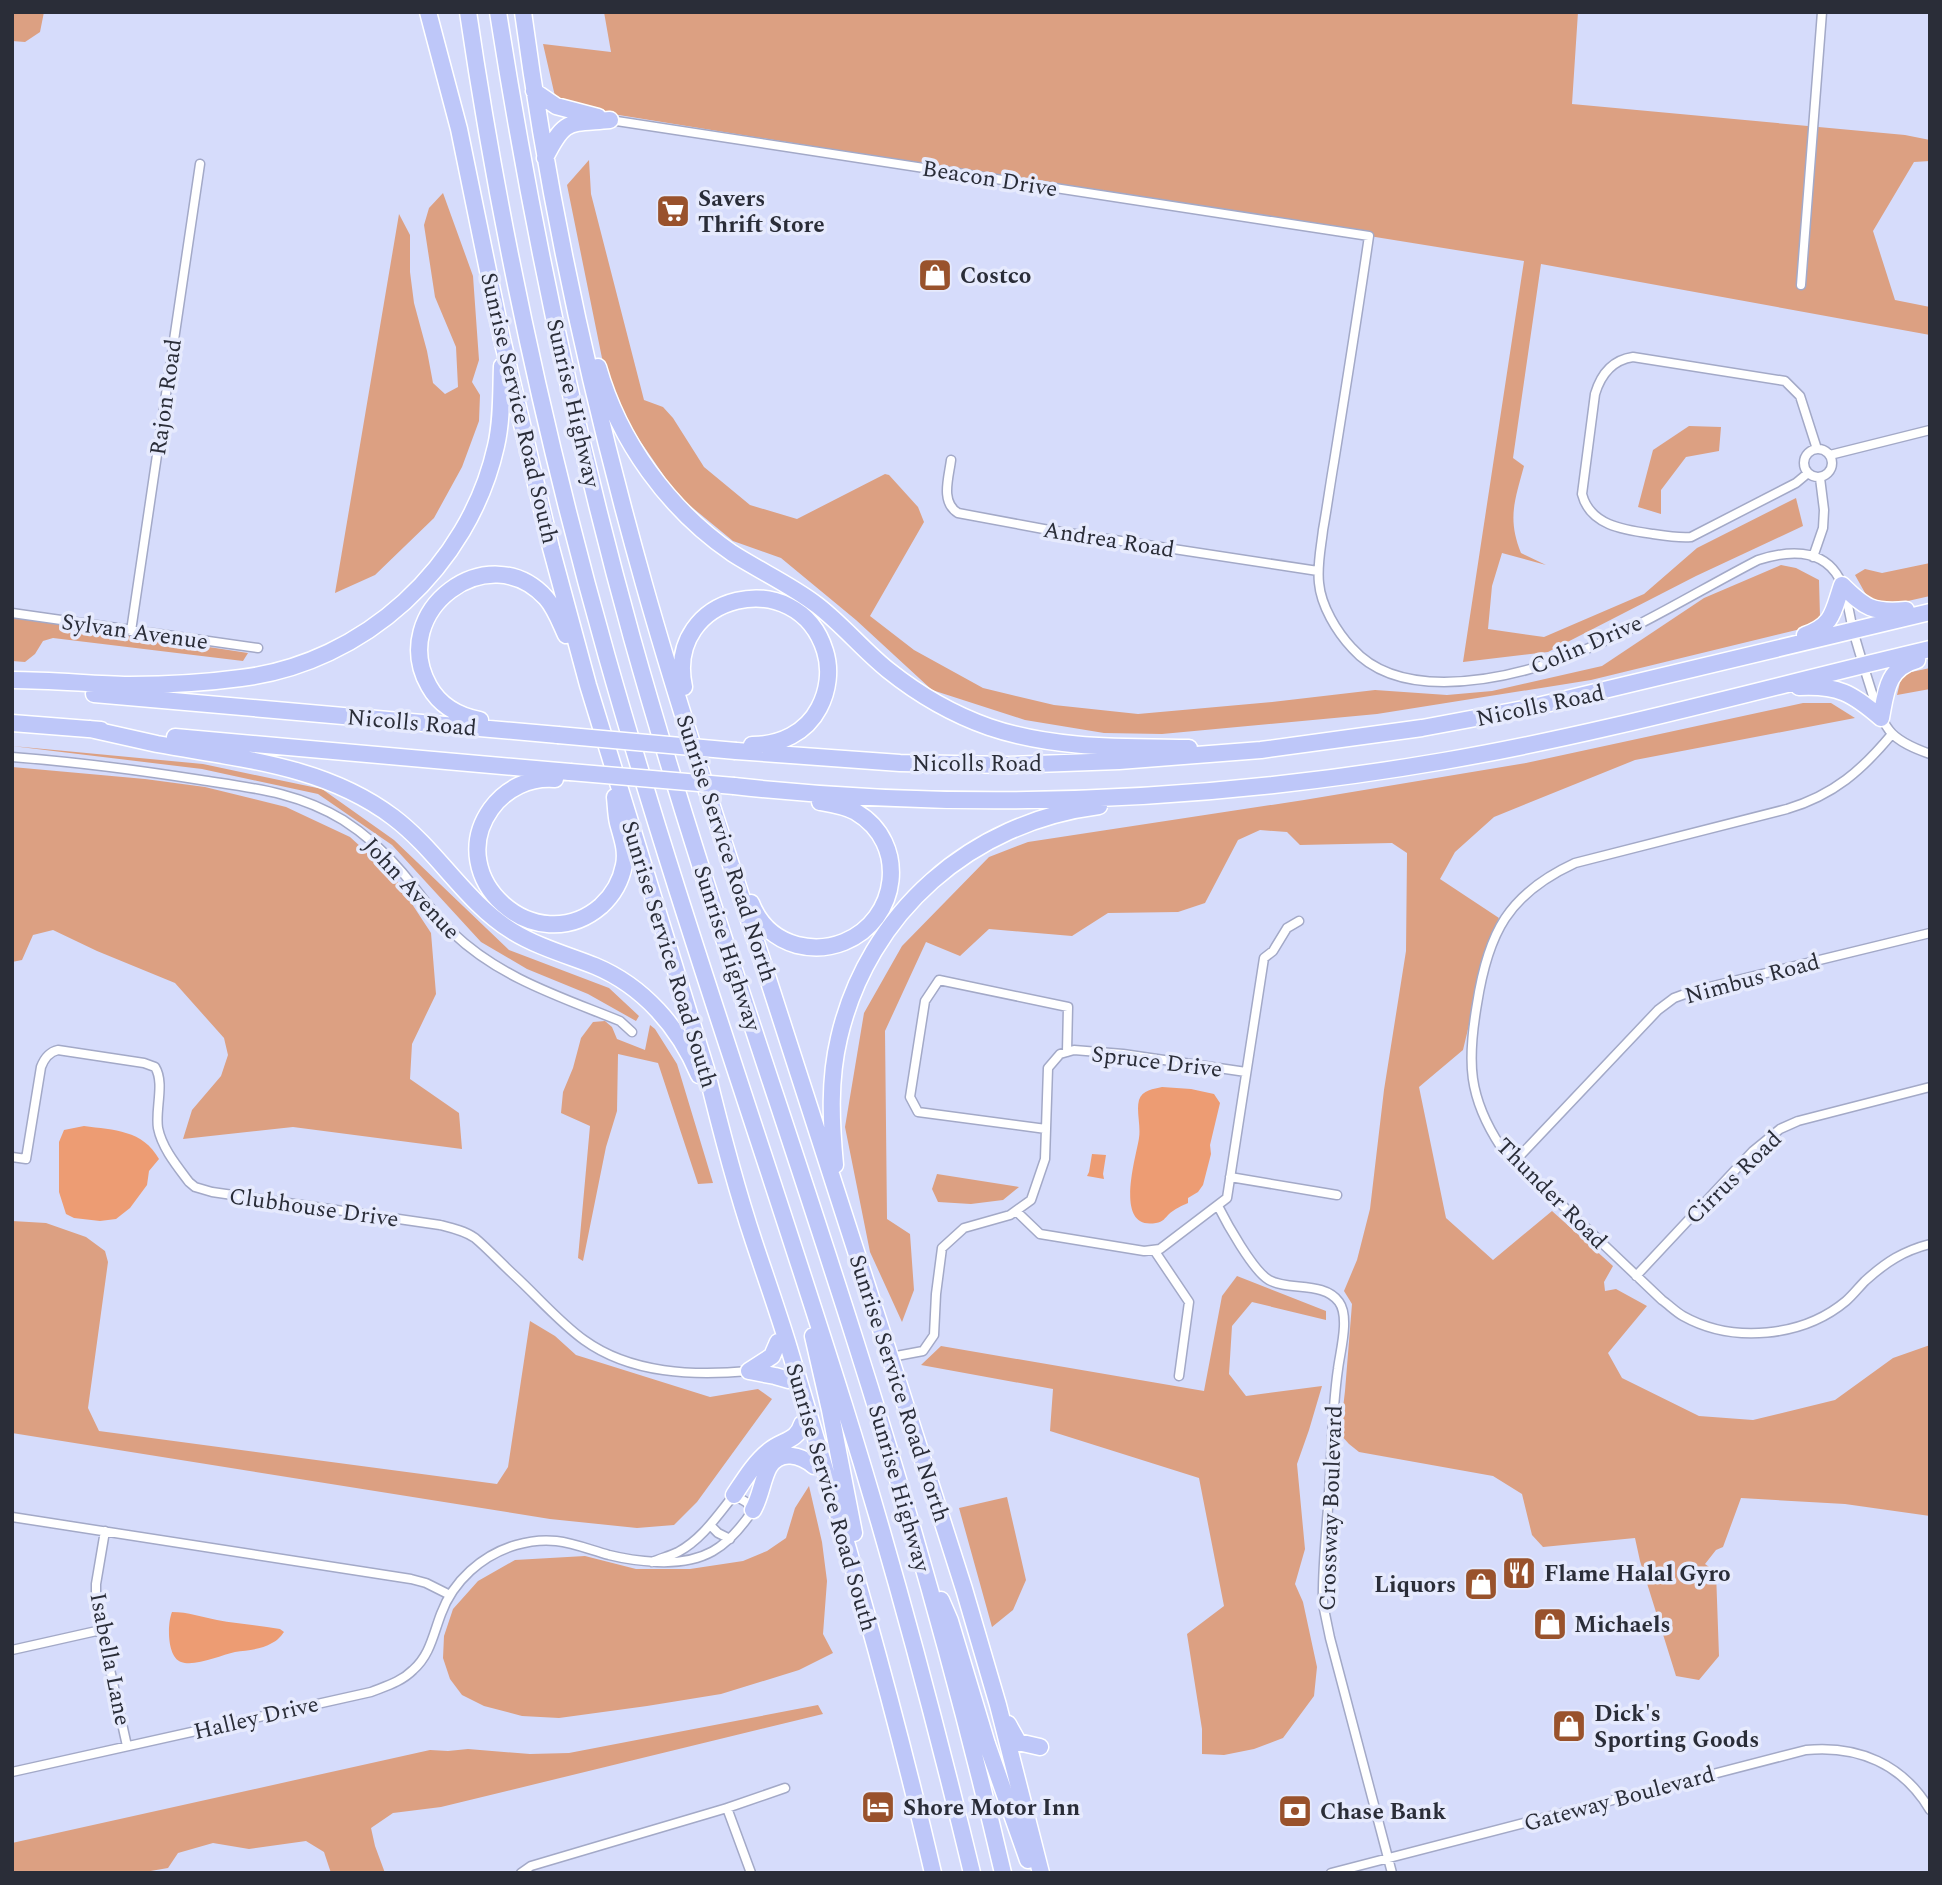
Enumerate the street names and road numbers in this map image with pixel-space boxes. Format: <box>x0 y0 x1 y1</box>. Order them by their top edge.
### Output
street label: Beacon Drive <box>919 151 1060 207</box>
street label: Sunrise Service Road South <box>470 269 567 548</box>
street label: Sunrise Highway <box>536 315 609 492</box>
street label: Rajon Road <box>141 337 192 458</box>
street label: Andrea Road <box>1040 513 1177 568</box>
street label: Sylvan Avenue <box>59 605 210 660</box>
street label: Colin Drive <box>1525 606 1648 685</box>
street label: Nicolls Road <box>1473 676 1608 737</box>
street label: Nicolls Road <box>346 700 478 747</box>
street label: Sunrise Service Road North <box>666 710 785 987</box>
street label: Nicolls Road <box>912 747 1042 782</box>
street label: Sunrise Service Road South <box>611 816 726 1092</box>
street label: John Avenue <box>354 830 468 948</box>
street label: Sunrise Highway <box>683 861 770 1037</box>
street label: Nimbus Road <box>1681 945 1824 1014</box>
street label: Spruce Drive <box>1089 1037 1224 1088</box>
street label: Cirrus Road <box>1678 1123 1790 1233</box>
street label: Thunder Road <box>1487 1130 1615 1258</box>
street label: Clubhouse Drive <box>227 1179 401 1238</box>
street label: Sunrise Service Road North <box>839 1250 958 1527</box>
street label: Sunrise Service Road South <box>775 1359 886 1636</box>
street label: Sunrise Highway <box>858 1401 939 1577</box>
street label: Crossway Boulevard <box>1310 1404 1353 1612</box>
street label: Isabella Lane <box>79 1590 140 1729</box>
street label: Halley Drive <box>190 1687 322 1750</box>
street label: Gateway Boulevard <box>1520 1757 1719 1842</box>

